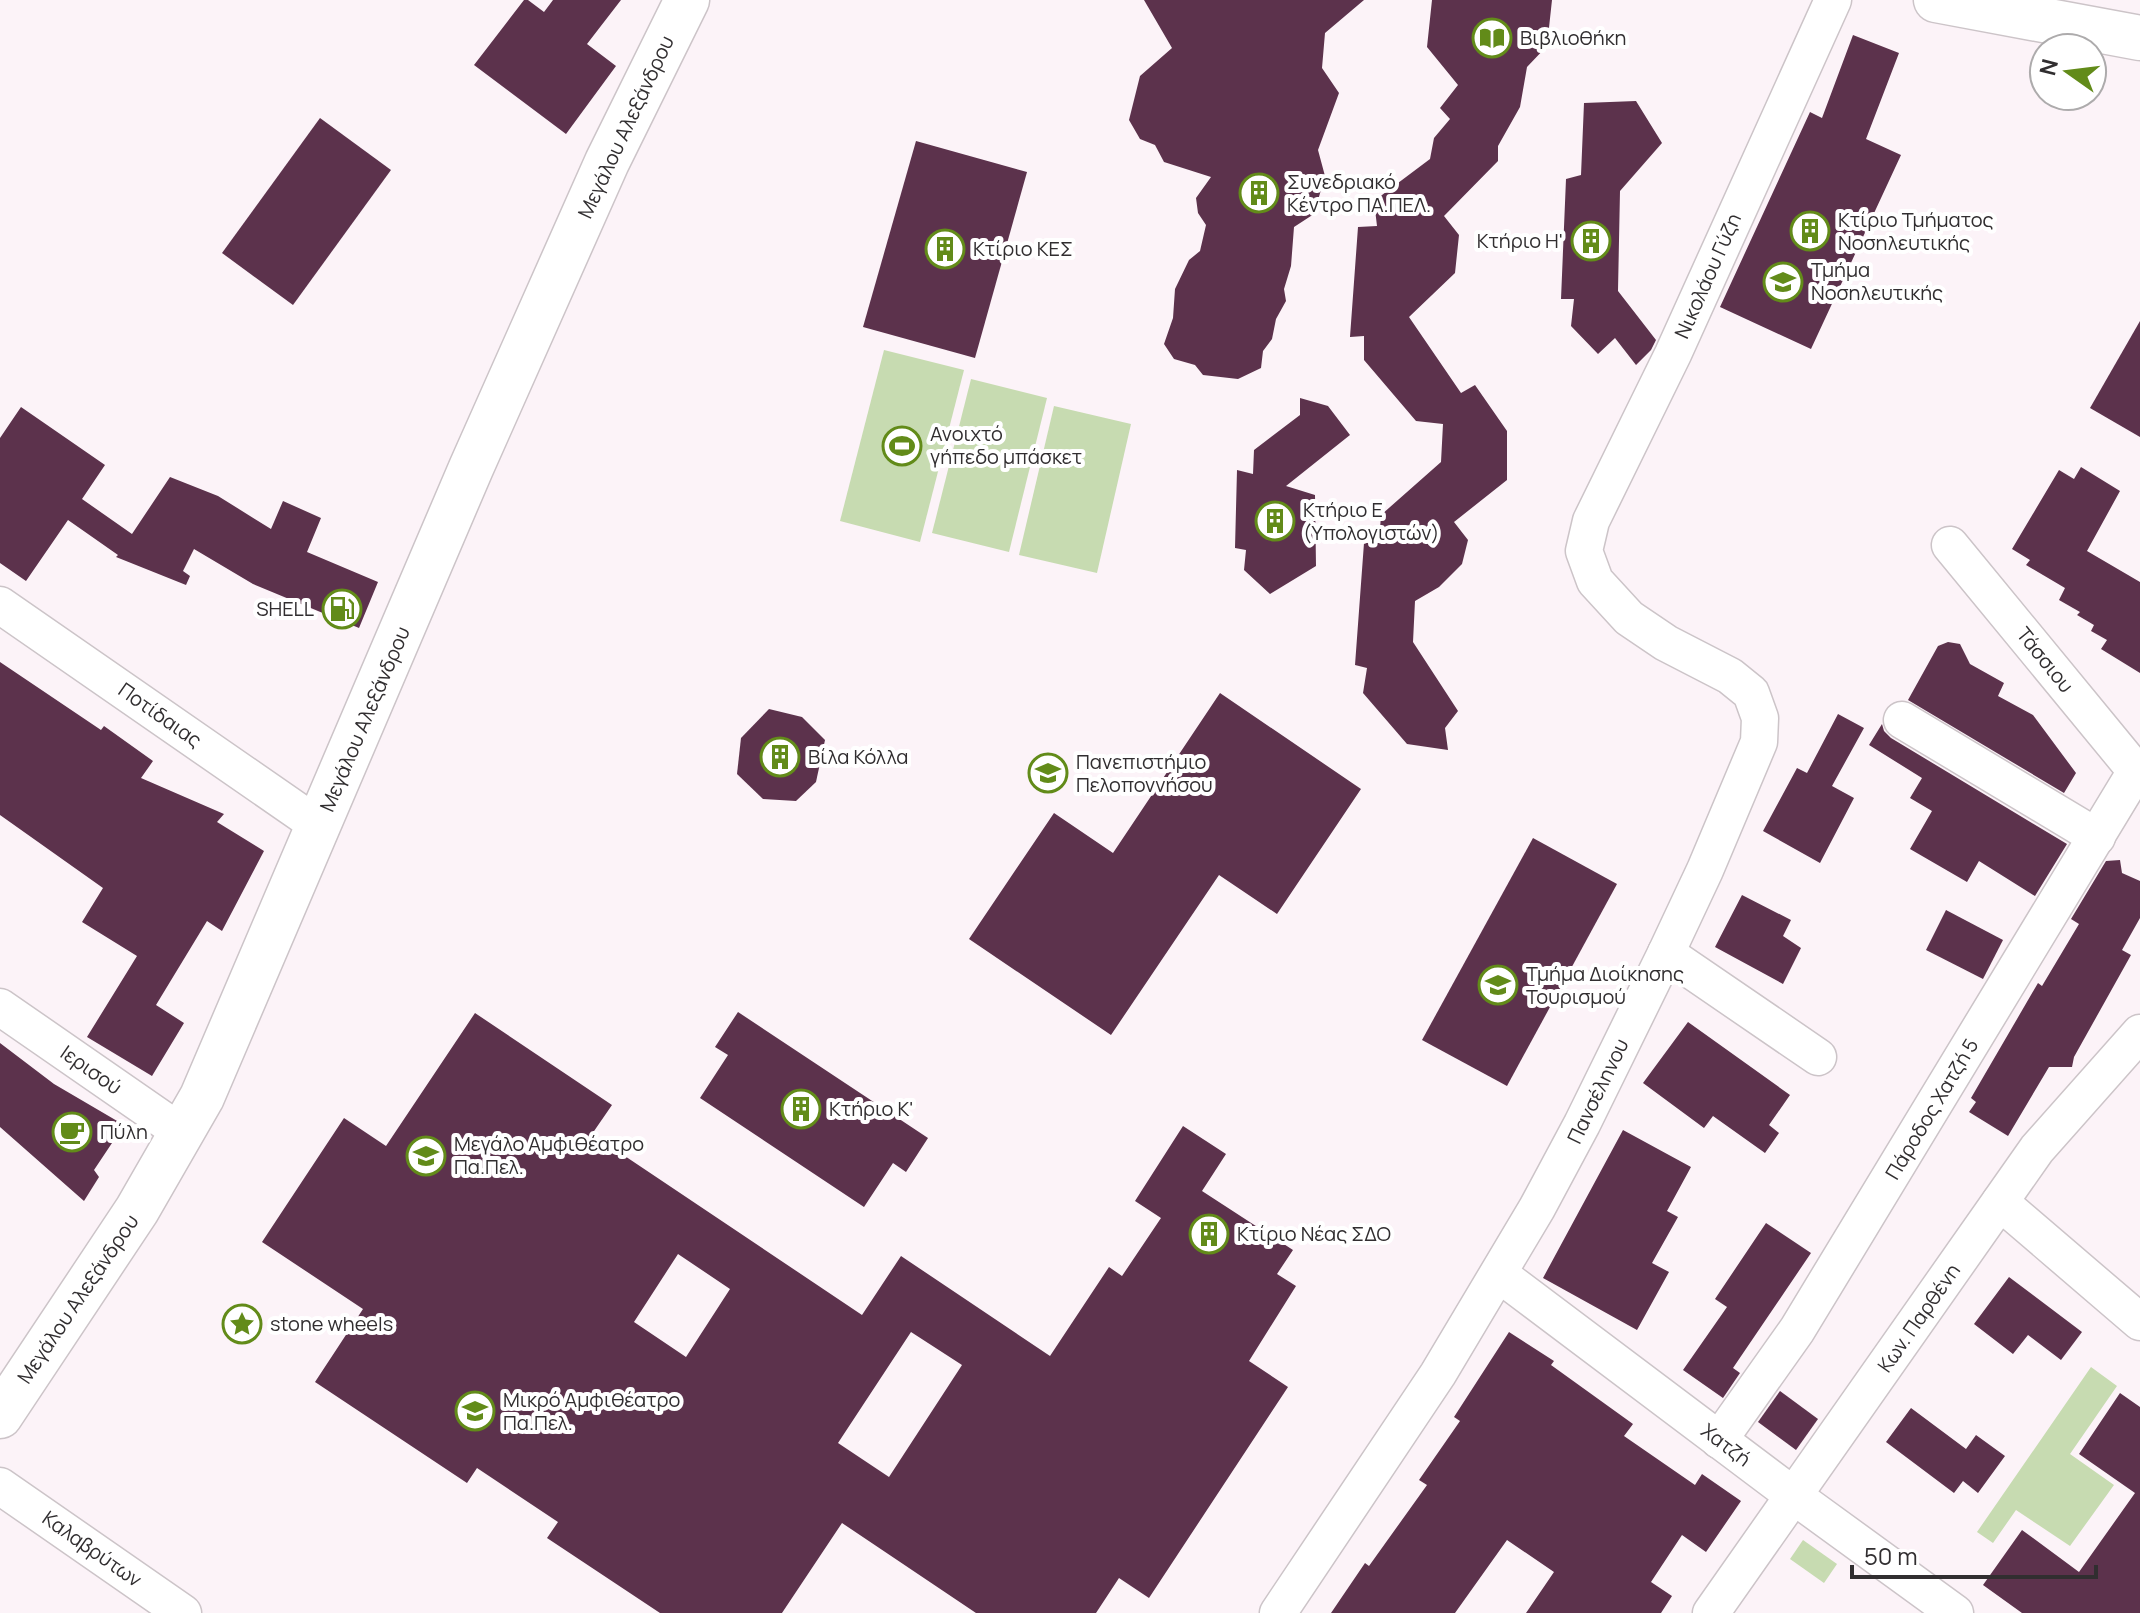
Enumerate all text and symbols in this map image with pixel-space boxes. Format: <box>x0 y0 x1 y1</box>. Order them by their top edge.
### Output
library icon: Βιβλιοθήκη <box>1471 17 1513 59</box>
place label: Βιβλιοθήκη <box>1520 24 1626 51</box>
street label: Μεγάλου Αλεξάνδρου <box>571 31 680 223</box>
north arrow <box>2028 32 2108 112</box>
text: N <box>2032 56 2065 78</box>
place label: Συνεδριακό Κέντρο ΠΑ.ΠΕΛ. <box>1287 168 1431 218</box>
building icon: Συνεδριακό Κέντρο ΠΑ.ΠΕΛ. <box>1238 172 1280 214</box>
place label: Κτίριο Τμήματος Νοσηλευτικής <box>1838 206 1994 256</box>
street label: Νικολάου Γύζη <box>1668 209 1747 343</box>
building icon: Κτίριο Τμήματος Νοσηλευτικής <box>1789 210 1831 252</box>
building icon: Κτήριο Η' <box>1570 220 1612 262</box>
place label: Κτήριο Η' <box>1477 227 1563 254</box>
building icon: Κτίριο ΚΕΣ <box>924 228 966 270</box>
place label: Κτίριο ΚΕΣ <box>973 235 1073 262</box>
place label: Τμήμα Νοσηλευτικής <box>1811 256 1943 306</box>
school or university icon: Τμήμα Νοσηλευτικής <box>1762 261 1804 303</box>
place label: Ανοιχτό γήπεδο μπάσκετ <box>930 420 1082 470</box>
sports icon: Ανοιχτό γήπεδο μπάσκετ <box>881 425 923 467</box>
place label: Κτήριο Ε (Υπολογιστών) <box>1303 496 1440 546</box>
building icon: Κτήριο Ε (Υπολογιστών) <box>1254 500 1296 542</box>
fuel station icon: SHELL <box>321 588 363 630</box>
place label: SHELL <box>256 595 314 622</box>
street label: Τάσσιου <box>2011 621 2080 698</box>
street label: Μεγάλου Αλεξάνδρου <box>313 622 416 816</box>
street label: Ποτίδαιας <box>113 676 207 753</box>
building icon: Βίλα Κόλλα <box>759 736 801 778</box>
place label: Βίλα Κόλλα <box>808 743 908 770</box>
place label: Πανεπιστήμιο Πελοποννήσου <box>1076 748 1213 798</box>
school or university icon: Πανεπιστήμιο Πελοποννήσου <box>1027 752 1069 794</box>
place label: Τμήμα Διοίκησης Τουρισμού <box>1526 960 1684 1010</box>
school or university icon: Τμήμα Διοίκησης Τουρισμού <box>1477 964 1519 1006</box>
street label: Πάροδος Χατζή 5 <box>1879 1033 1984 1184</box>
street label: Πανσέληνου <box>1561 1034 1635 1148</box>
street label: Ιερισού <box>55 1039 127 1100</box>
building icon: Κτήριο Κ' <box>780 1088 822 1130</box>
place label: Κτήριο Κ' <box>829 1095 914 1122</box>
cafe icon: Πύλη <box>51 1111 93 1153</box>
place label: Πύλη <box>100 1118 148 1145</box>
place label: Μεγάλο Αμφιθέατρο Πα.Πελ. <box>454 1130 644 1180</box>
school or university icon: Μεγάλο Αμφιθέατρο Πα.Πελ. <box>405 1135 447 1177</box>
street label: Μεγάλου Αλεξάνδρου <box>11 1209 144 1389</box>
building icon: Κτίριο Νέας ΣΔΟ <box>1188 1213 1230 1255</box>
place label: Κτίριο Νέας ΣΔΟ <box>1237 1220 1391 1247</box>
street label: Κων. Παρθένη <box>1871 1258 1966 1377</box>
place icon: stone wheels <box>221 1303 263 1345</box>
place label: stone wheels <box>270 1310 393 1337</box>
place label: Μικρό Αμφιθέατρο Πα.Πελ. <box>503 1386 681 1436</box>
school or university icon: Μικρό Αμφιθέατρο Πα.Πελ. <box>454 1390 496 1432</box>
street label: Χατζή <box>1696 1417 1757 1472</box>
street label: Καλαβρύτων <box>37 1504 147 1593</box>
scale bar <box>1852 1529 2096 1579</box>
text: 50 m <box>1864 1539 1918 1572</box>

